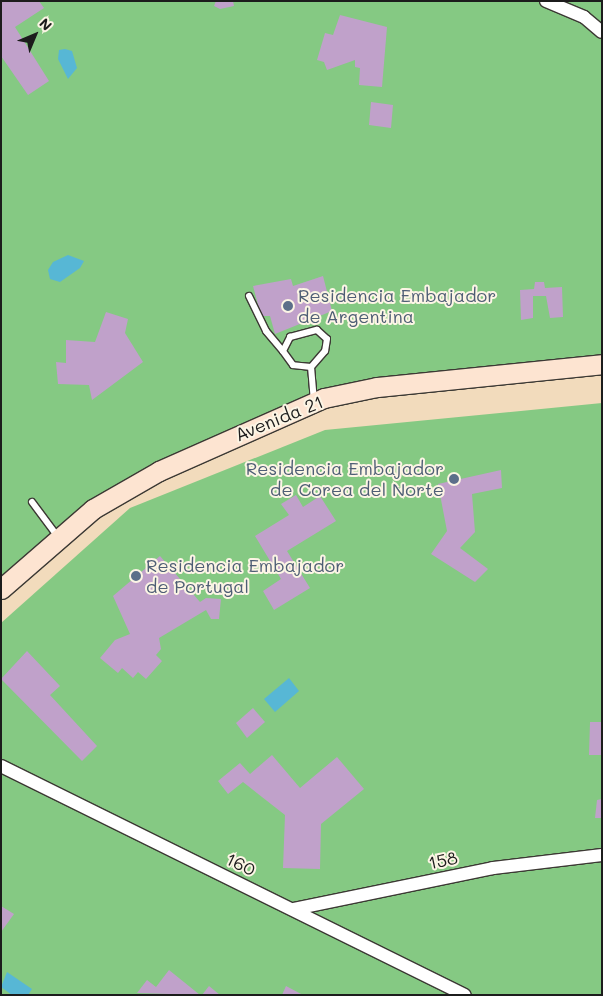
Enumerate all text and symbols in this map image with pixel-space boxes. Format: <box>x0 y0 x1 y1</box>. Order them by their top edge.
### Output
north arrow <box>10 10 60 60</box>
text: N <box>35 14 56 35</box>
place label: Residencia Embajador de Argentina <box>298 285 496 328</box>
marker: Residencia Embajador de Argentina <box>282 300 294 312</box>
street label: Avenida 21 <box>232 391 326 445</box>
place label: Residencia Embajador de Corea del Norte <box>246 458 444 500</box>
marker: Residencia Embajador de Corea del Norte <box>448 473 460 485</box>
place label: Residencia Embajador de Portugal <box>146 555 344 598</box>
marker: Residencia Embajador de Portugal <box>130 570 142 582</box>
street label: 158 <box>426 846 460 874</box>
street label: 160 <box>223 848 259 880</box>

